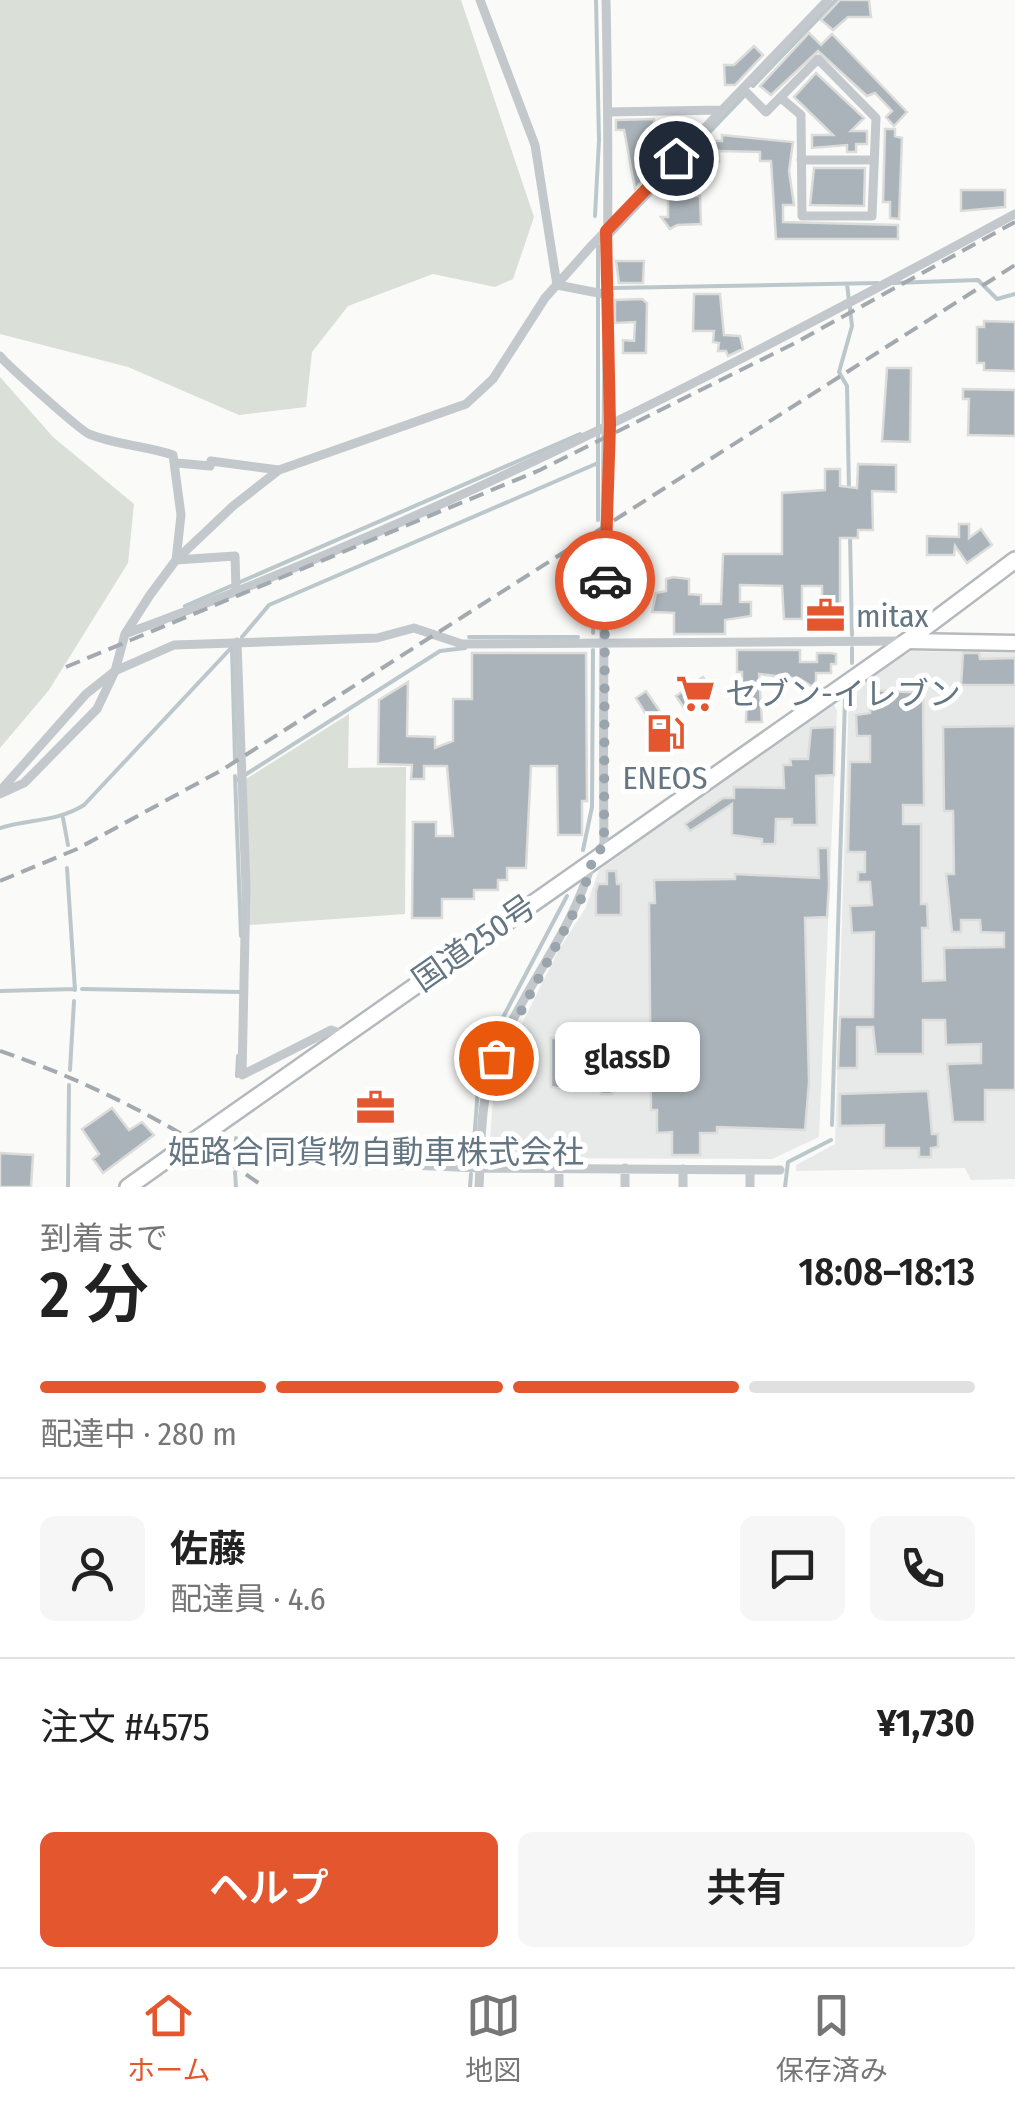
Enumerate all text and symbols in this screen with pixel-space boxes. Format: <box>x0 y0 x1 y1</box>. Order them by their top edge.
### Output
pin <box>634 116 719 201</box>
icon: home <box>649 131 704 186</box>
courier <box>555 530 655 630</box>
icon: car <box>578 553 633 608</box>
office icon: mitax <box>805 595 847 637</box>
place label: mitax <box>856 597 929 635</box>
supermarket icon: セブン-イレブン <box>674 673 716 715</box>
place label: セブン-イレブン <box>725 675 961 713</box>
fuel station icon: ENEOS <box>644 712 686 754</box>
place label: ENEOS <box>622 759 708 797</box>
street label: 国道250号 <box>405 887 543 999</box>
pin <box>454 1016 539 1101</box>
callout: glassD <box>556 1023 701 1093</box>
icon: bag <box>469 1031 524 1086</box>
text: glassD <box>584 1038 671 1076</box>
office icon: 姫路合同貨物自動車株式会社 <box>355 1086 397 1128</box>
place label: 姫路合同貨物自動車株式会社 <box>168 1133 584 1171</box>
text: 到着まで <box>40 1219 168 1257</box>
text: 18:08–18:13 <box>798 1249 975 1295</box>
text: 2 分 <box>40 1256 149 1334</box>
text: 配達中 · 280 m <box>40 1415 237 1453</box>
button: person <box>40 1516 145 1621</box>
button: chat <box>740 1516 845 1621</box>
button: phone <box>870 1516 975 1621</box>
text: 佐藤 <box>170 1526 246 1572</box>
text: 配達員 · 4.6 <box>170 1580 326 1618</box>
text: ¥1,730 <box>877 1700 975 1746</box>
text: 注文 #4575 <box>40 1704 210 1750</box>
button: ヘルプ <box>40 1832 498 1947</box>
button: 共有 <box>518 1832 975 1947</box>
tab: ホーム <box>127 1988 210 2088</box>
tab: 地図 <box>465 1988 521 2088</box>
tab: 保存済み <box>776 1988 888 2088</box>

